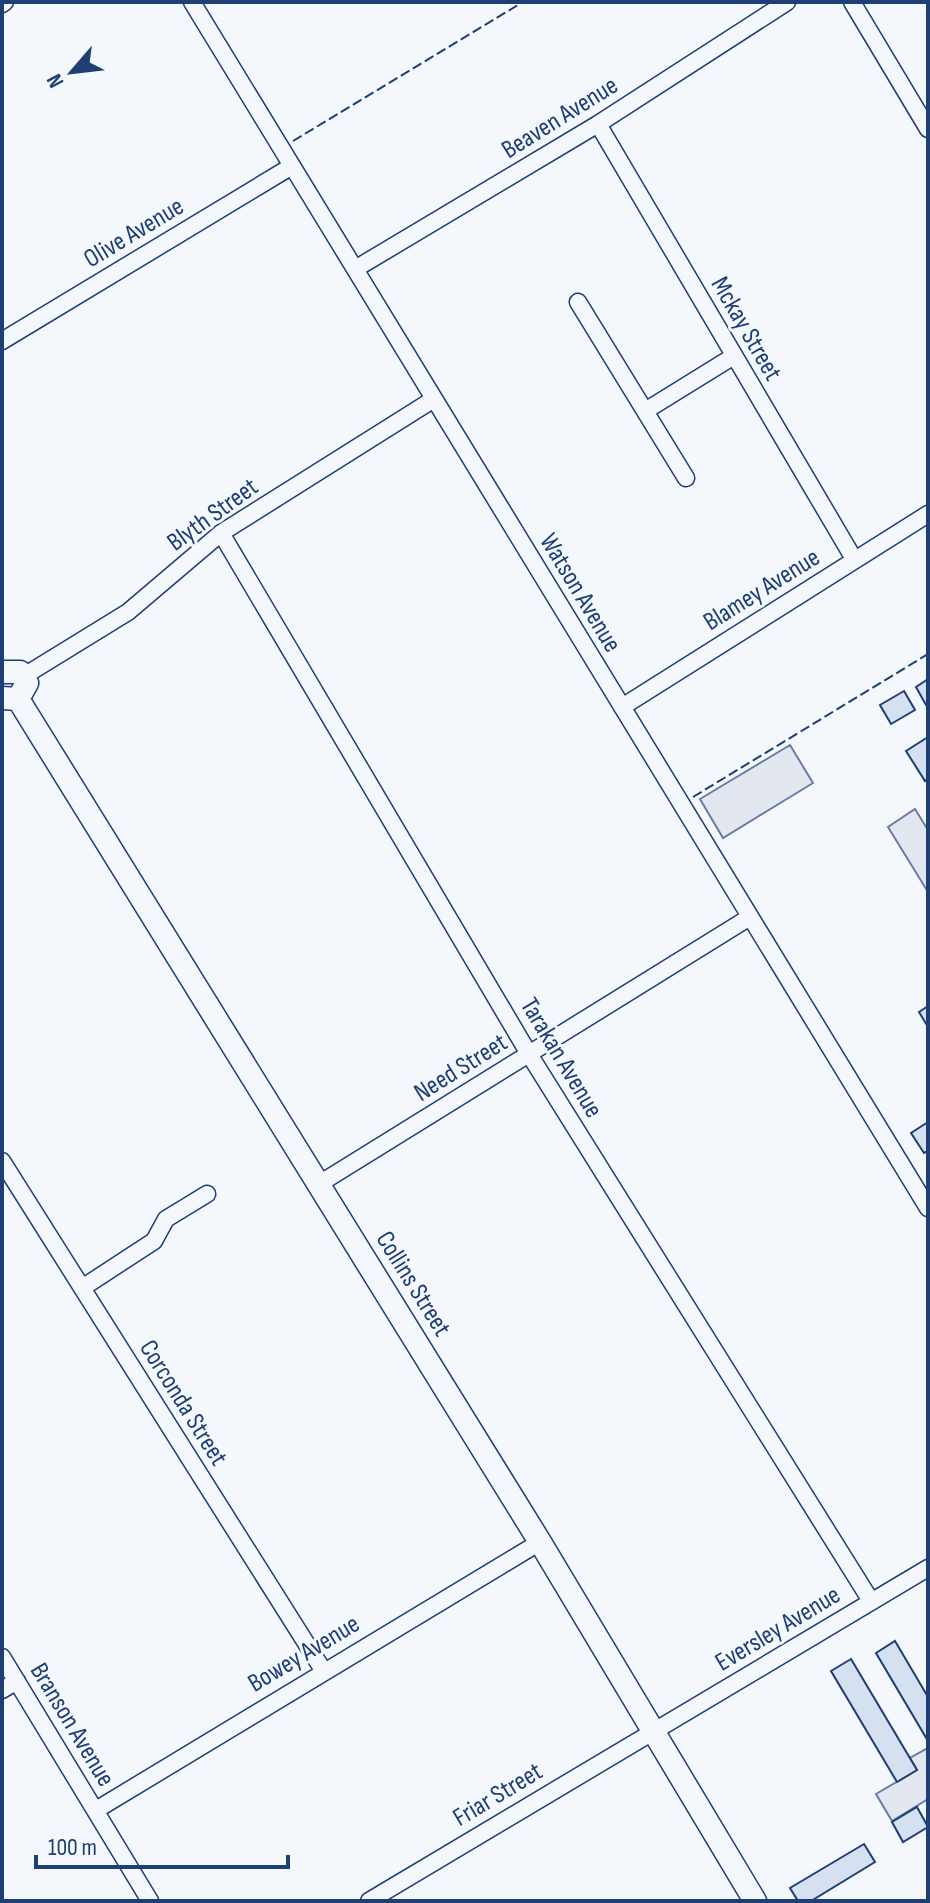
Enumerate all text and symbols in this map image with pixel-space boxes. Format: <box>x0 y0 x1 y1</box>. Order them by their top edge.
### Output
north arrow <box>32 32 112 112</box>
text: N <box>41 69 70 92</box>
street label: Beaven Avenue <box>496 70 624 166</box>
street label: Olive Avenue <box>78 191 190 275</box>
street label: Mckay Street <box>704 272 788 386</box>
street label: Blyth Street <box>162 472 265 558</box>
street label: Watson Avenue <box>532 528 628 658</box>
street label: Blamey Avenue <box>698 542 826 638</box>
street label: Tarakan Avenue <box>513 992 609 1124</box>
street label: Need Street <box>409 1027 513 1109</box>
street label: Collins Street <box>369 1226 457 1342</box>
street label: Corconda Street <box>132 1334 234 1472</box>
street label: Eversley Avenue <box>710 1580 846 1678</box>
street label: Bowey Avenue <box>243 1609 365 1699</box>
street label: Branson Avenue <box>23 1658 121 1792</box>
street label: Friar Street <box>448 1756 548 1834</box>
scale bar <box>36 1819 288 1869</box>
text: 100 m <box>48 1833 97 1862</box>

